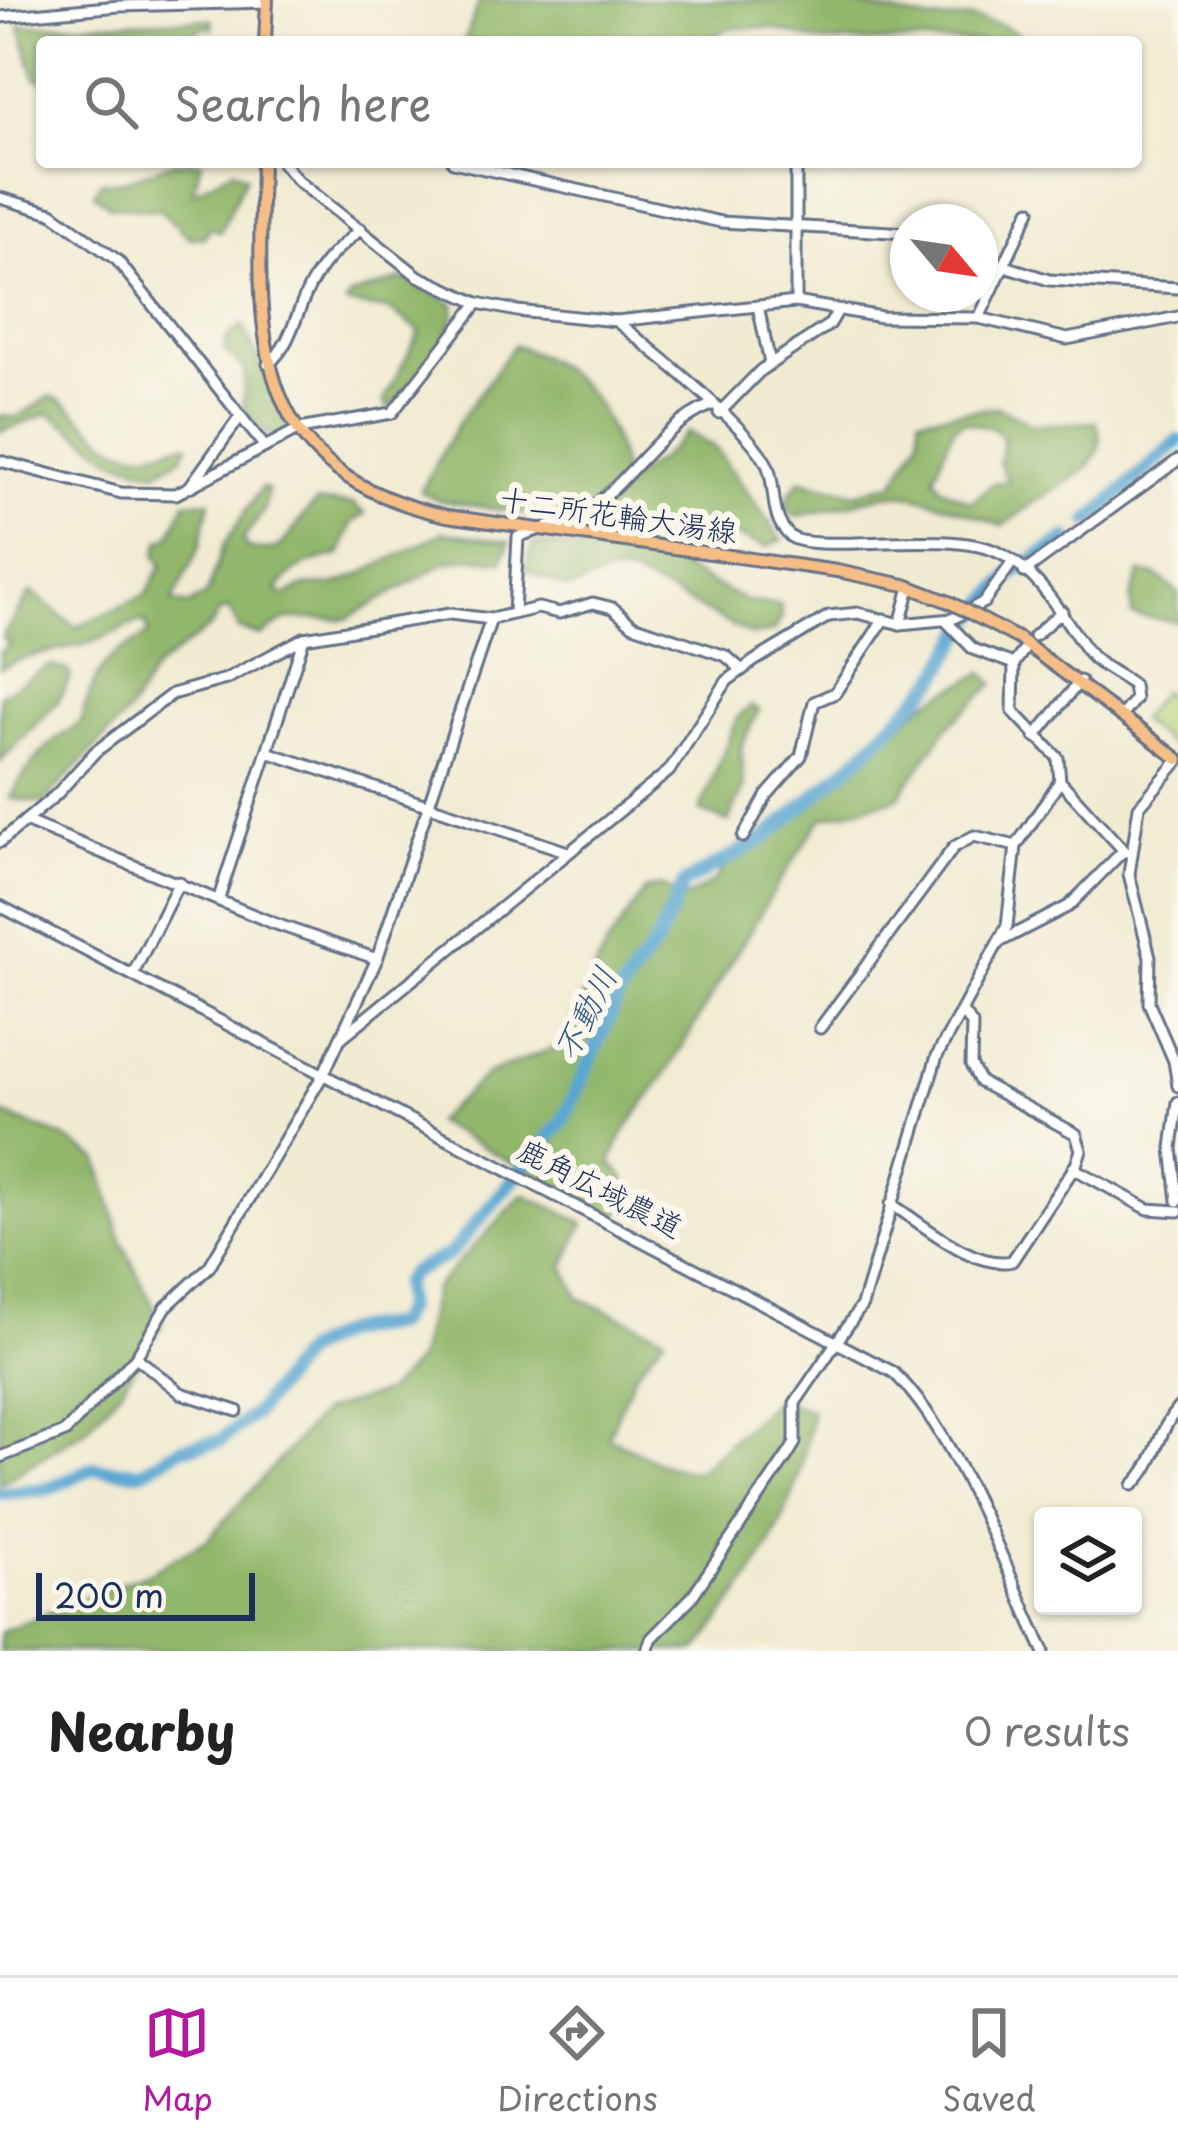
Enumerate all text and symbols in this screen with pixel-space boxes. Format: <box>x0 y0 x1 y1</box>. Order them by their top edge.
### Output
search box <box>36 36 1142 168</box>
text: Search here <box>174 68 431 136</box>
icon: search <box>78 69 144 135</box>
north arrow <box>890 204 998 312</box>
street label: 十二所花輪大湯線 <box>496 475 740 553</box>
water label: 不動川 <box>538 957 628 1068</box>
street label: 鹿角広域農道 <box>511 1126 692 1248</box>
map controls <box>1034 1507 1142 1615</box>
button: layers <box>1034 1507 1142 1615</box>
scale bar <box>36 1567 255 1620</box>
text: 200 m <box>54 1569 164 1619</box>
text: Nearby <box>48 1691 235 1768</box>
text: 0 results <box>964 1700 1130 1759</box>
tab: Map <box>142 2000 213 2122</box>
tab: Directions <box>497 2000 658 2122</box>
tab: Saved <box>942 2000 1036 2122</box>

